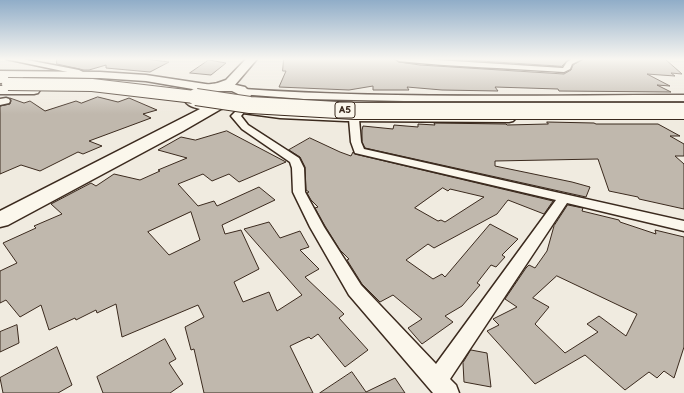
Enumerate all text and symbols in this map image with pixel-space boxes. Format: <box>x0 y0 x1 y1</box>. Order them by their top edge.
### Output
road number: A5 <box>335 102 355 118</box>

